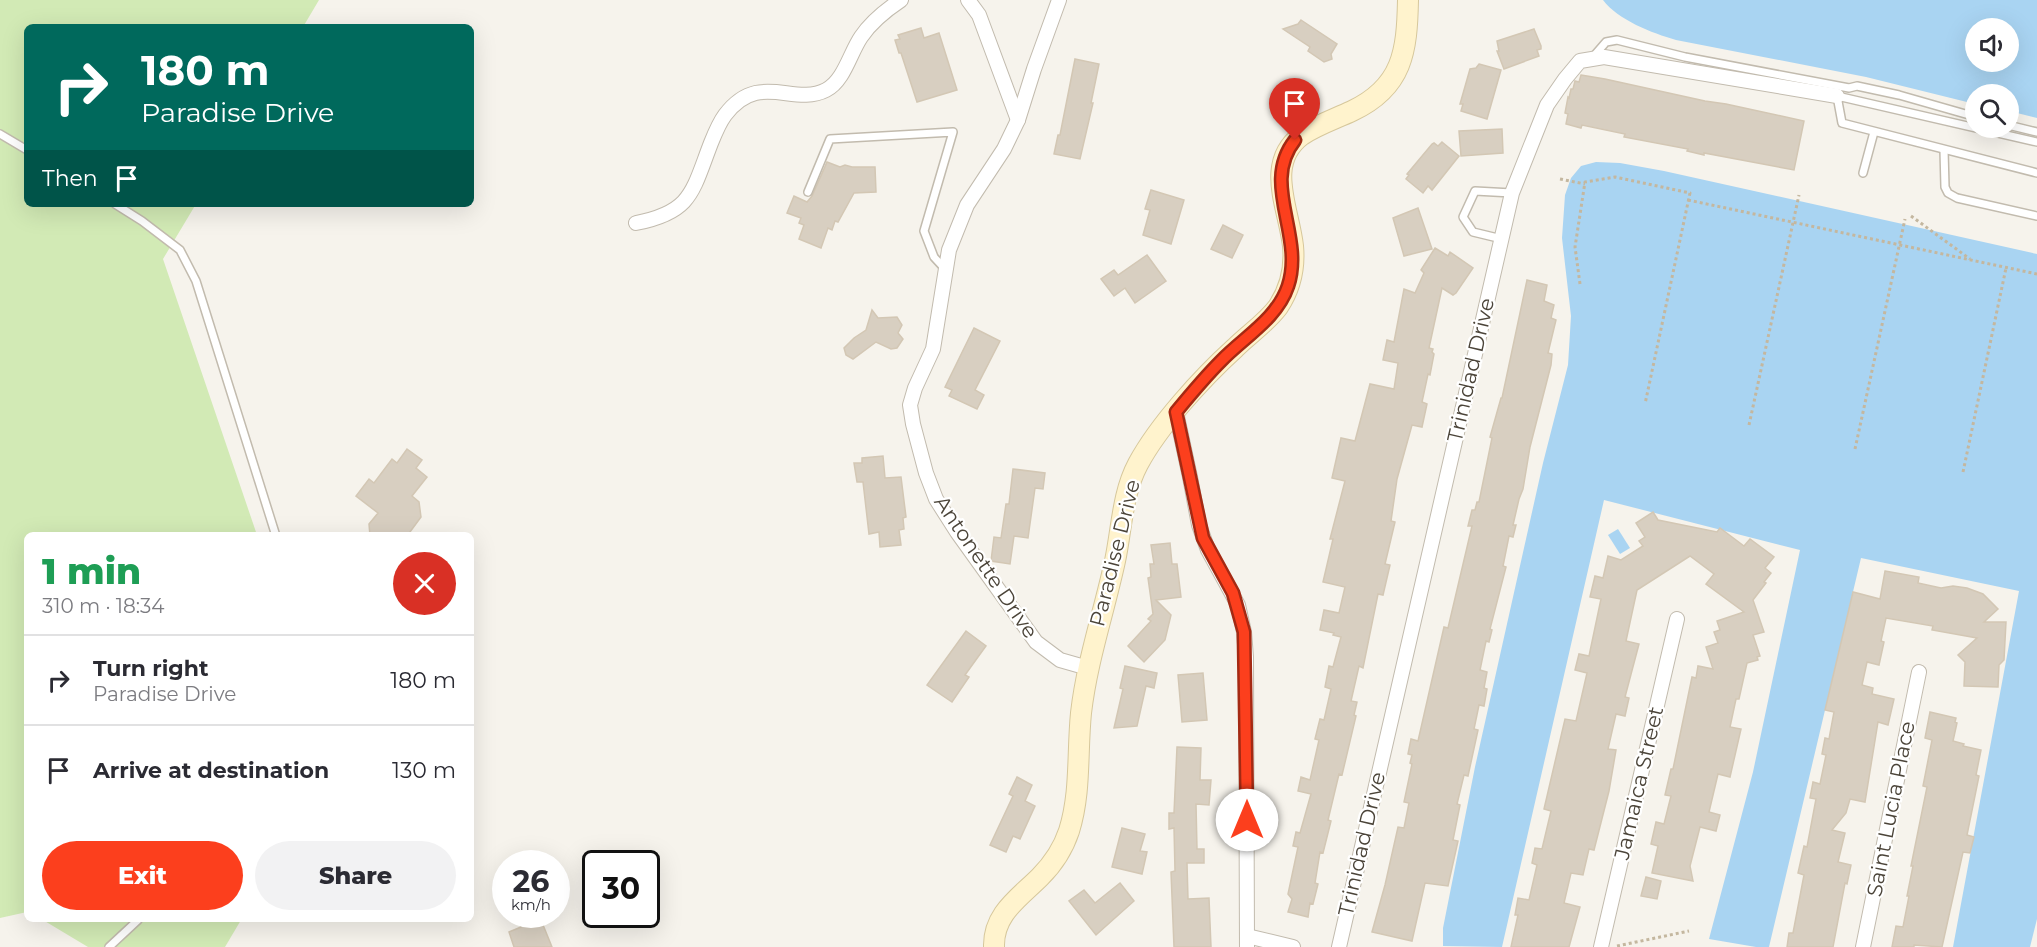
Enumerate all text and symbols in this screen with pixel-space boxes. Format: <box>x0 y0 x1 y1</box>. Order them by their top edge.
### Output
map controls <box>1965 18 2019 138</box>
button: sound <box>1965 18 2019 72</box>
text: 180 m <box>141 44 270 96</box>
icon: right <box>42 48 120 126</box>
pin <box>1269 78 1320 140</box>
button: search <box>1965 84 2019 138</box>
icon: arrive <box>1278 87 1311 120</box>
text: Paradise Drive <box>141 96 334 129</box>
icon: arrive <box>110 162 143 195</box>
text: Then <box>42 165 98 192</box>
street label: Trinidad Drive <box>1442 296 1499 444</box>
street label: Paradise Drive <box>1084 477 1145 629</box>
street label: Antonette Drive <box>929 491 1043 643</box>
text: 1 min <box>42 549 141 593</box>
button: close <box>393 552 456 615</box>
text: 310 m · 18:34 <box>42 594 164 618</box>
text: Turn right <box>93 655 208 682</box>
icon: right <box>42 664 75 697</box>
text: 180 m <box>390 667 456 694</box>
text: Paradise Drive <box>93 682 236 706</box>
street label: Jamaica Street <box>1609 704 1668 863</box>
street label: Saint Lucia Place <box>1861 719 1920 899</box>
icon: arrive <box>42 754 75 787</box>
text: Arrive at destination <box>93 757 329 784</box>
text: 130 m <box>392 757 456 784</box>
street label: Trinidad Drive <box>1333 770 1390 918</box>
position arrow <box>1215 788 1279 852</box>
button: Exit <box>42 841 243 910</box>
button: Share <box>255 841 456 910</box>
speed limit sign: 30 <box>582 850 660 928</box>
text: 26 <box>513 863 549 900</box>
text: km/h <box>511 895 551 914</box>

